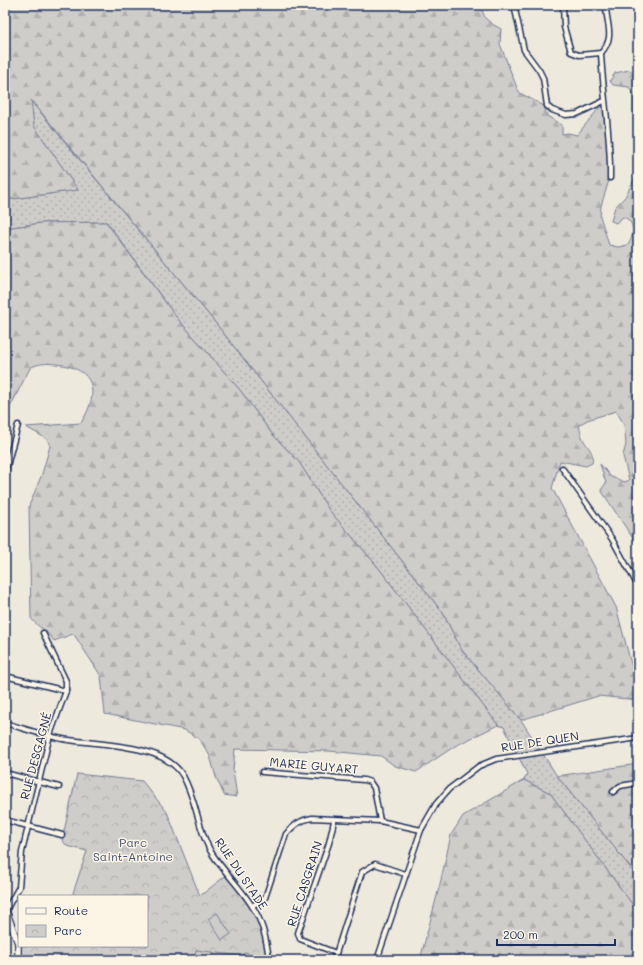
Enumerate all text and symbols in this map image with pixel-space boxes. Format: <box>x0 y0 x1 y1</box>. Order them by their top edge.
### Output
street label: RUE DESGAGNÉ <box>16 710 54 801</box>
street label: RUE DE QUEN <box>500 727 580 755</box>
street label: MARIE GUYART <box>269 753 359 777</box>
park label: Parc Saint-Antoine <box>93 834 173 864</box>
street label: RUE DU STADE <box>212 834 272 913</box>
street label: RUE CASGRAIN <box>283 839 325 929</box>
legend <box>18 895 148 947</box>
text: Route <box>54 902 88 918</box>
scale bar <box>497 921 615 947</box>
text: Parc <box>54 922 82 938</box>
text: 200 m <box>503 926 538 942</box>

